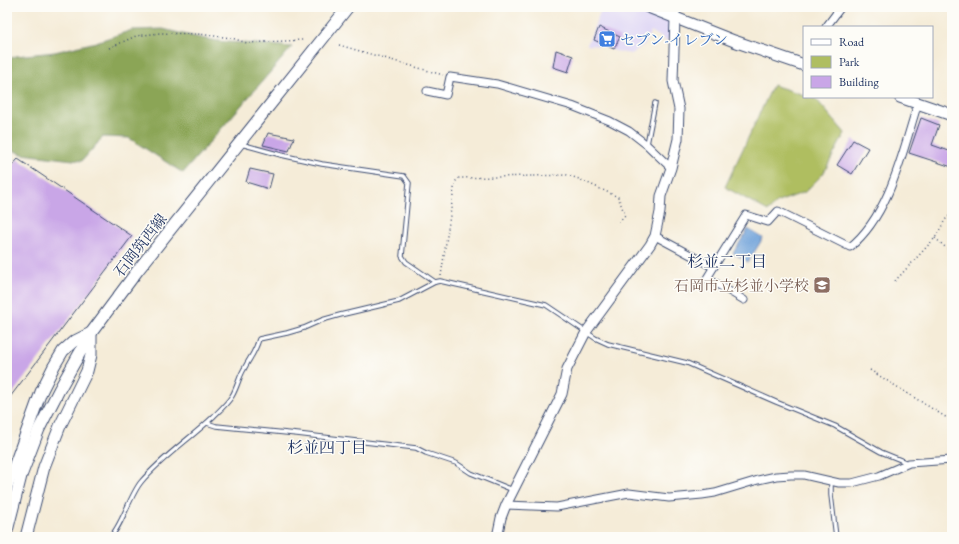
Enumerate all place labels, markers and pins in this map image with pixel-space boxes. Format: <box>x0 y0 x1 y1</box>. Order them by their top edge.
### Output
supermarket icon: セブン-イレブン <box>597 29 617 49</box>
place label: セブン-イレブン <box>620 30 728 49</box>
school or university icon: 石岡市立杉並小学校 <box>812 275 832 295</box>
place label: 石岡市立杉並小学校 <box>674 276 809 295</box>

